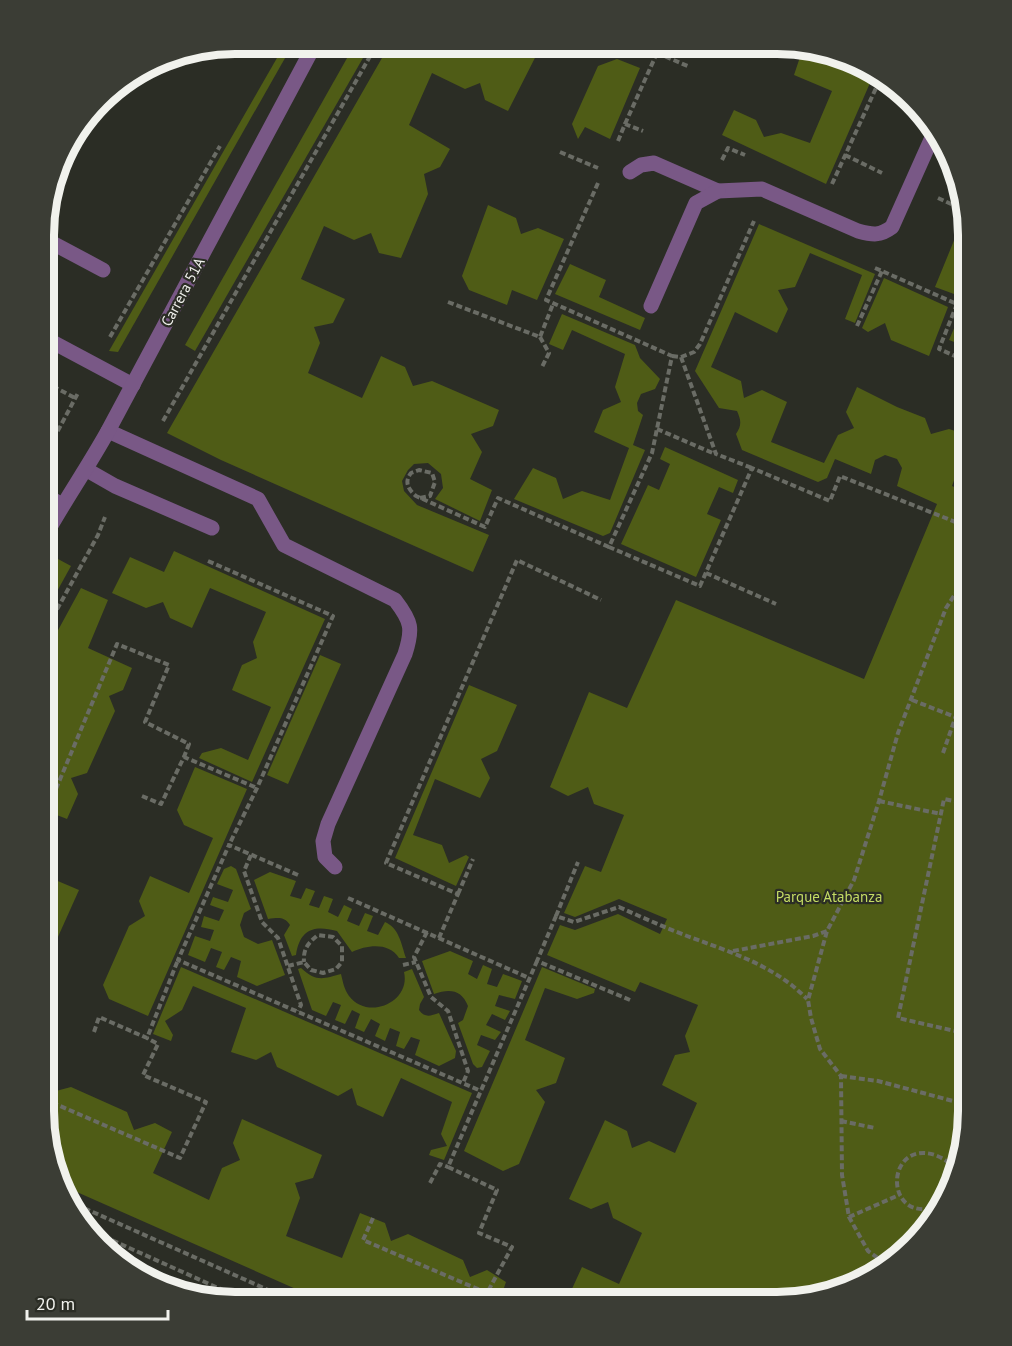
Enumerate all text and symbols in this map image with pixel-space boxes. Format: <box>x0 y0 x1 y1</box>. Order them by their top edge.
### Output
street label: Carrera 51A <box>157 254 209 329</box>
park label: Parque Atabanza <box>776 887 882 906</box>
scale bar <box>27 1283 168 1321</box>
text: 20 m <box>36 1292 75 1315</box>

